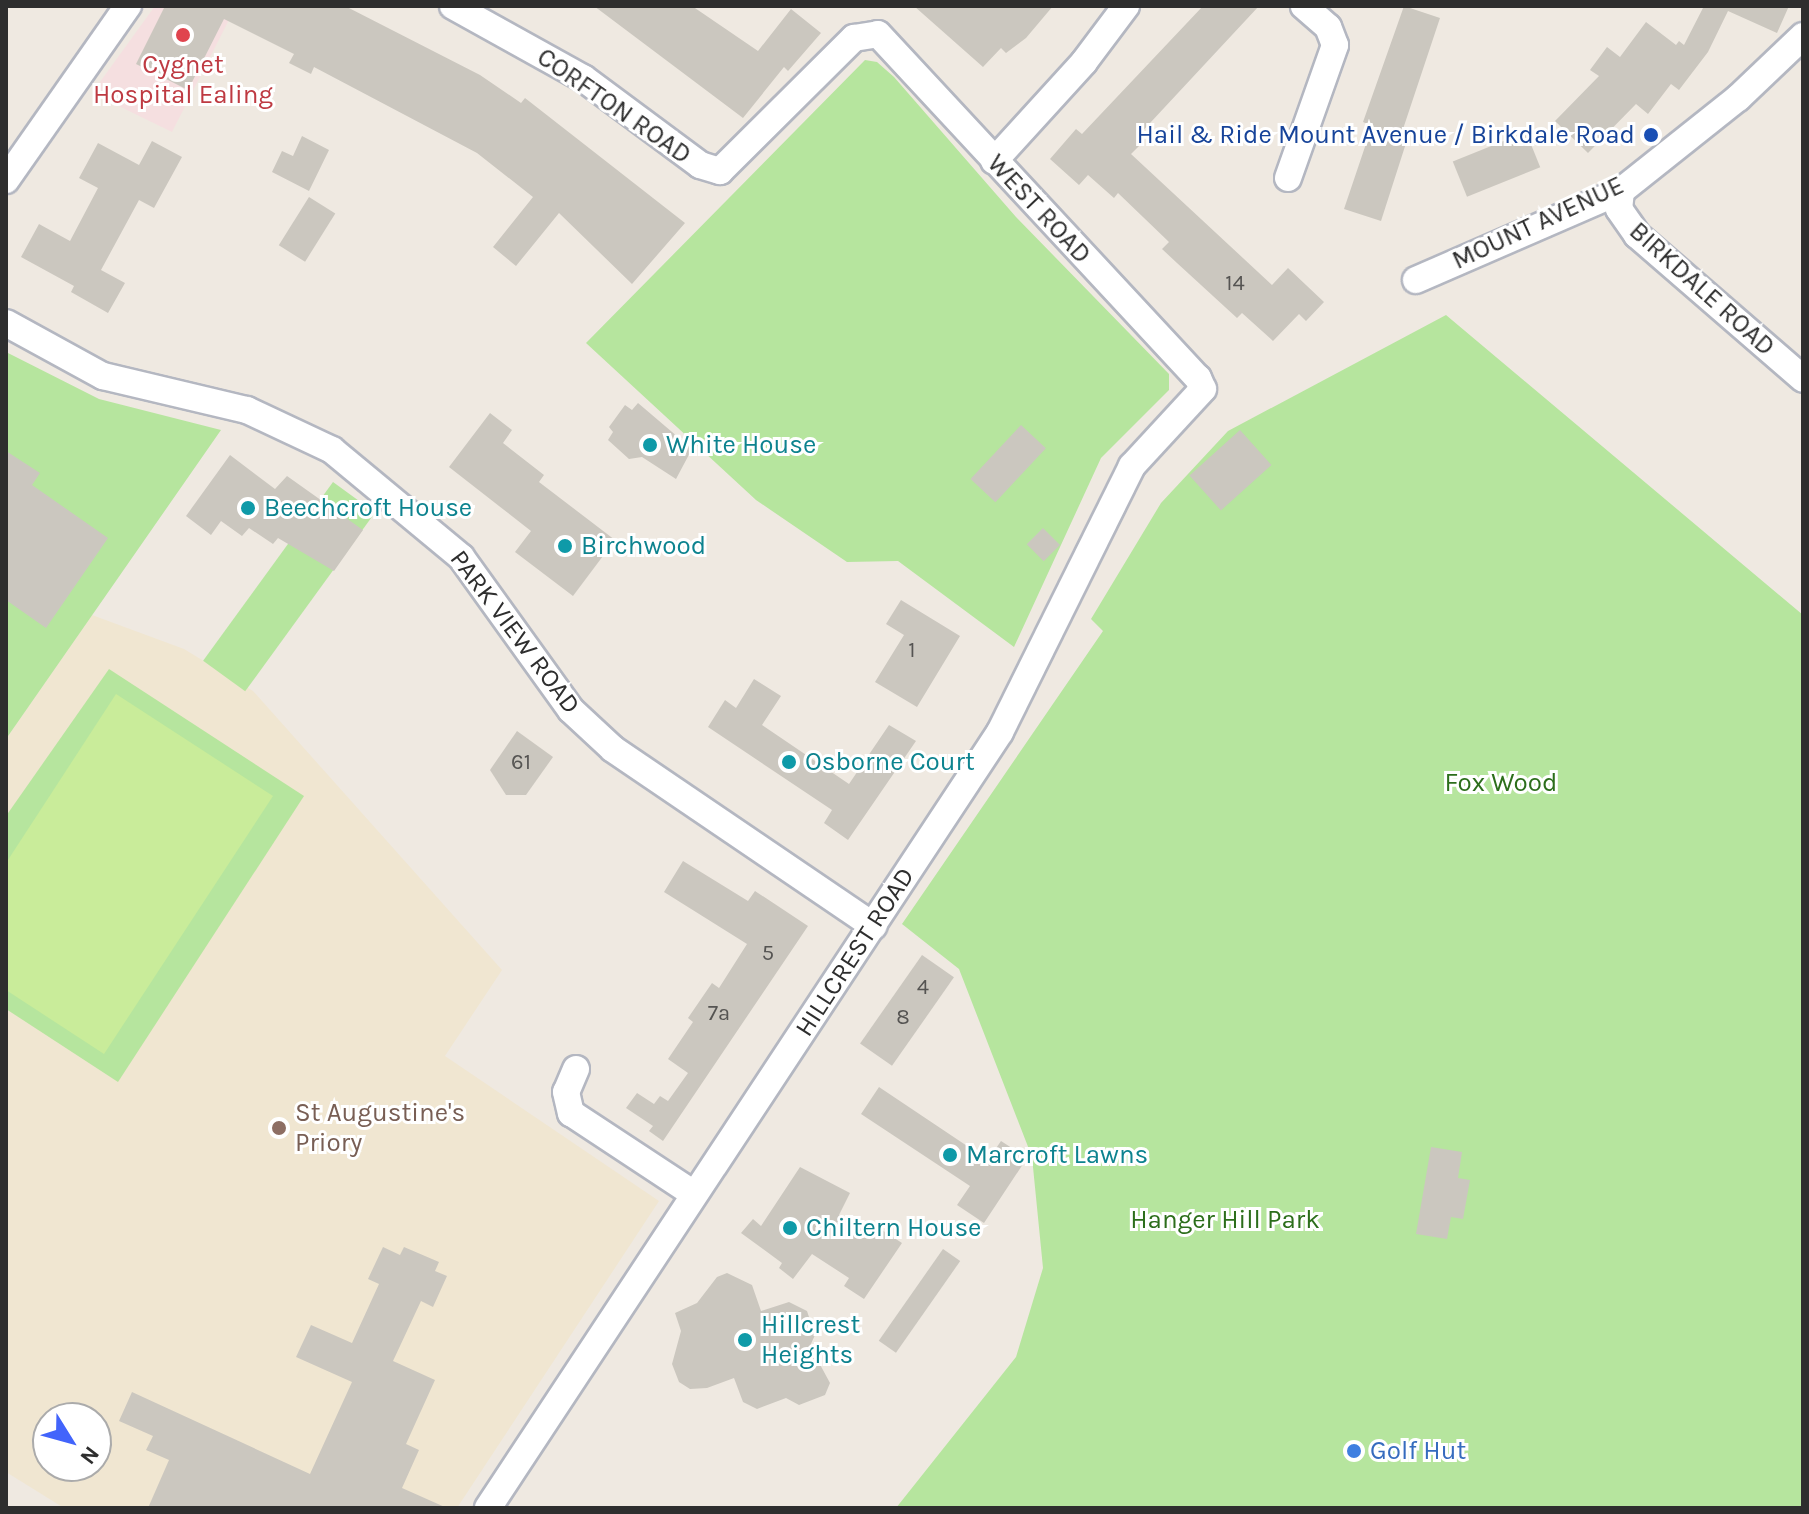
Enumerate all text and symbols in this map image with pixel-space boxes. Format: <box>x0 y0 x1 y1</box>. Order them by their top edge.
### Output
marker: Cygnet Hospital Ealing <box>172 24 194 46</box>
street label: CORFTON ROAD <box>531 41 697 171</box>
place label: Cygnet Hospital Ealing <box>93 49 273 110</box>
place label: Hail & Ride Mount Avenue / Birkdale Road <box>1136 119 1635 151</box>
marker: Hail & Ride Mount Avenue / Birkdale Road <box>1642 126 1660 144</box>
street label: WEST ROAD <box>981 148 1097 270</box>
street label: MOUNT AVENUE <box>1447 170 1629 276</box>
street label: BIRKDALE ROAD <box>1623 216 1781 362</box>
house number: 14 <box>1225 271 1245 297</box>
place label: White House <box>666 429 816 461</box>
marker: White House <box>641 436 659 454</box>
place label: Beechcroft House <box>264 492 472 524</box>
marker: Beechcroft House <box>239 499 257 517</box>
place label: Birchwood <box>581 530 706 562</box>
marker: Birchwood <box>556 537 574 555</box>
street label: PARK VIEW ROAD <box>443 544 587 720</box>
house number: 1 <box>908 638 916 664</box>
place label: Osborne Court <box>805 746 975 778</box>
house number: 61 <box>511 750 531 776</box>
marker: Osborne Court <box>780 753 798 771</box>
park label: Fox Wood <box>1445 767 1557 799</box>
street label: HILLCREST ROAD <box>789 862 921 1042</box>
house number: 5 <box>762 941 774 967</box>
house number: 4 <box>917 975 929 1001</box>
house number: 7a <box>708 1001 730 1027</box>
house number: 8 <box>896 1005 910 1031</box>
place label: St Augustine's Priory <box>295 1097 465 1158</box>
marker: St Augustine's Priory <box>270 1119 288 1137</box>
place label: Marcroft Lawns <box>966 1139 1148 1171</box>
marker: Marcroft Lawns <box>941 1146 959 1164</box>
park label: Hanger Hill Park <box>1130 1204 1320 1236</box>
place label: Chiltern House <box>806 1212 981 1244</box>
marker: Chiltern House <box>781 1219 799 1237</box>
place label: Hillcrest Heights <box>761 1309 860 1370</box>
marker: Hillcrest Heights <box>736 1331 754 1349</box>
north arrow <box>32 1402 112 1482</box>
place label: Golf Hut <box>1370 1435 1466 1467</box>
text: N <box>74 1441 105 1469</box>
marker: Golf Hut <box>1345 1442 1363 1460</box>

